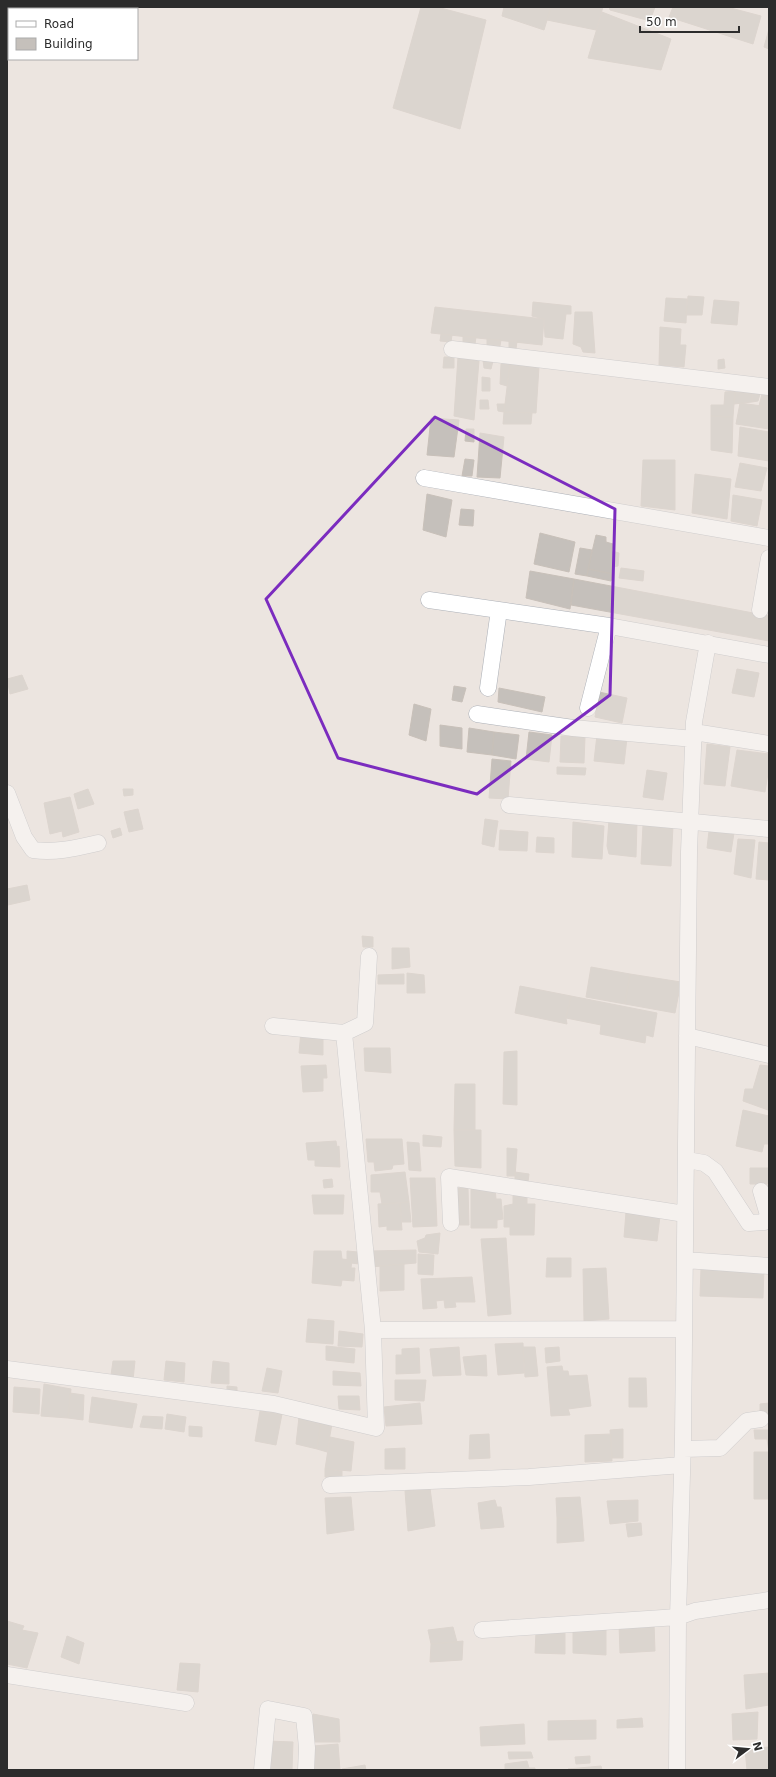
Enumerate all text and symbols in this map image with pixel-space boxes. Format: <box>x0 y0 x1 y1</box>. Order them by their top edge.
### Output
legend <box>8 8 138 60</box>
scale bar <box>640 8 739 34</box>
text: 50 m <box>646 15 677 29</box>
text: Road <box>44 17 74 31</box>
text: Building <box>44 37 93 51</box>
north arrow <box>728 1729 768 1769</box>
text: N <box>750 1740 765 1753</box>

